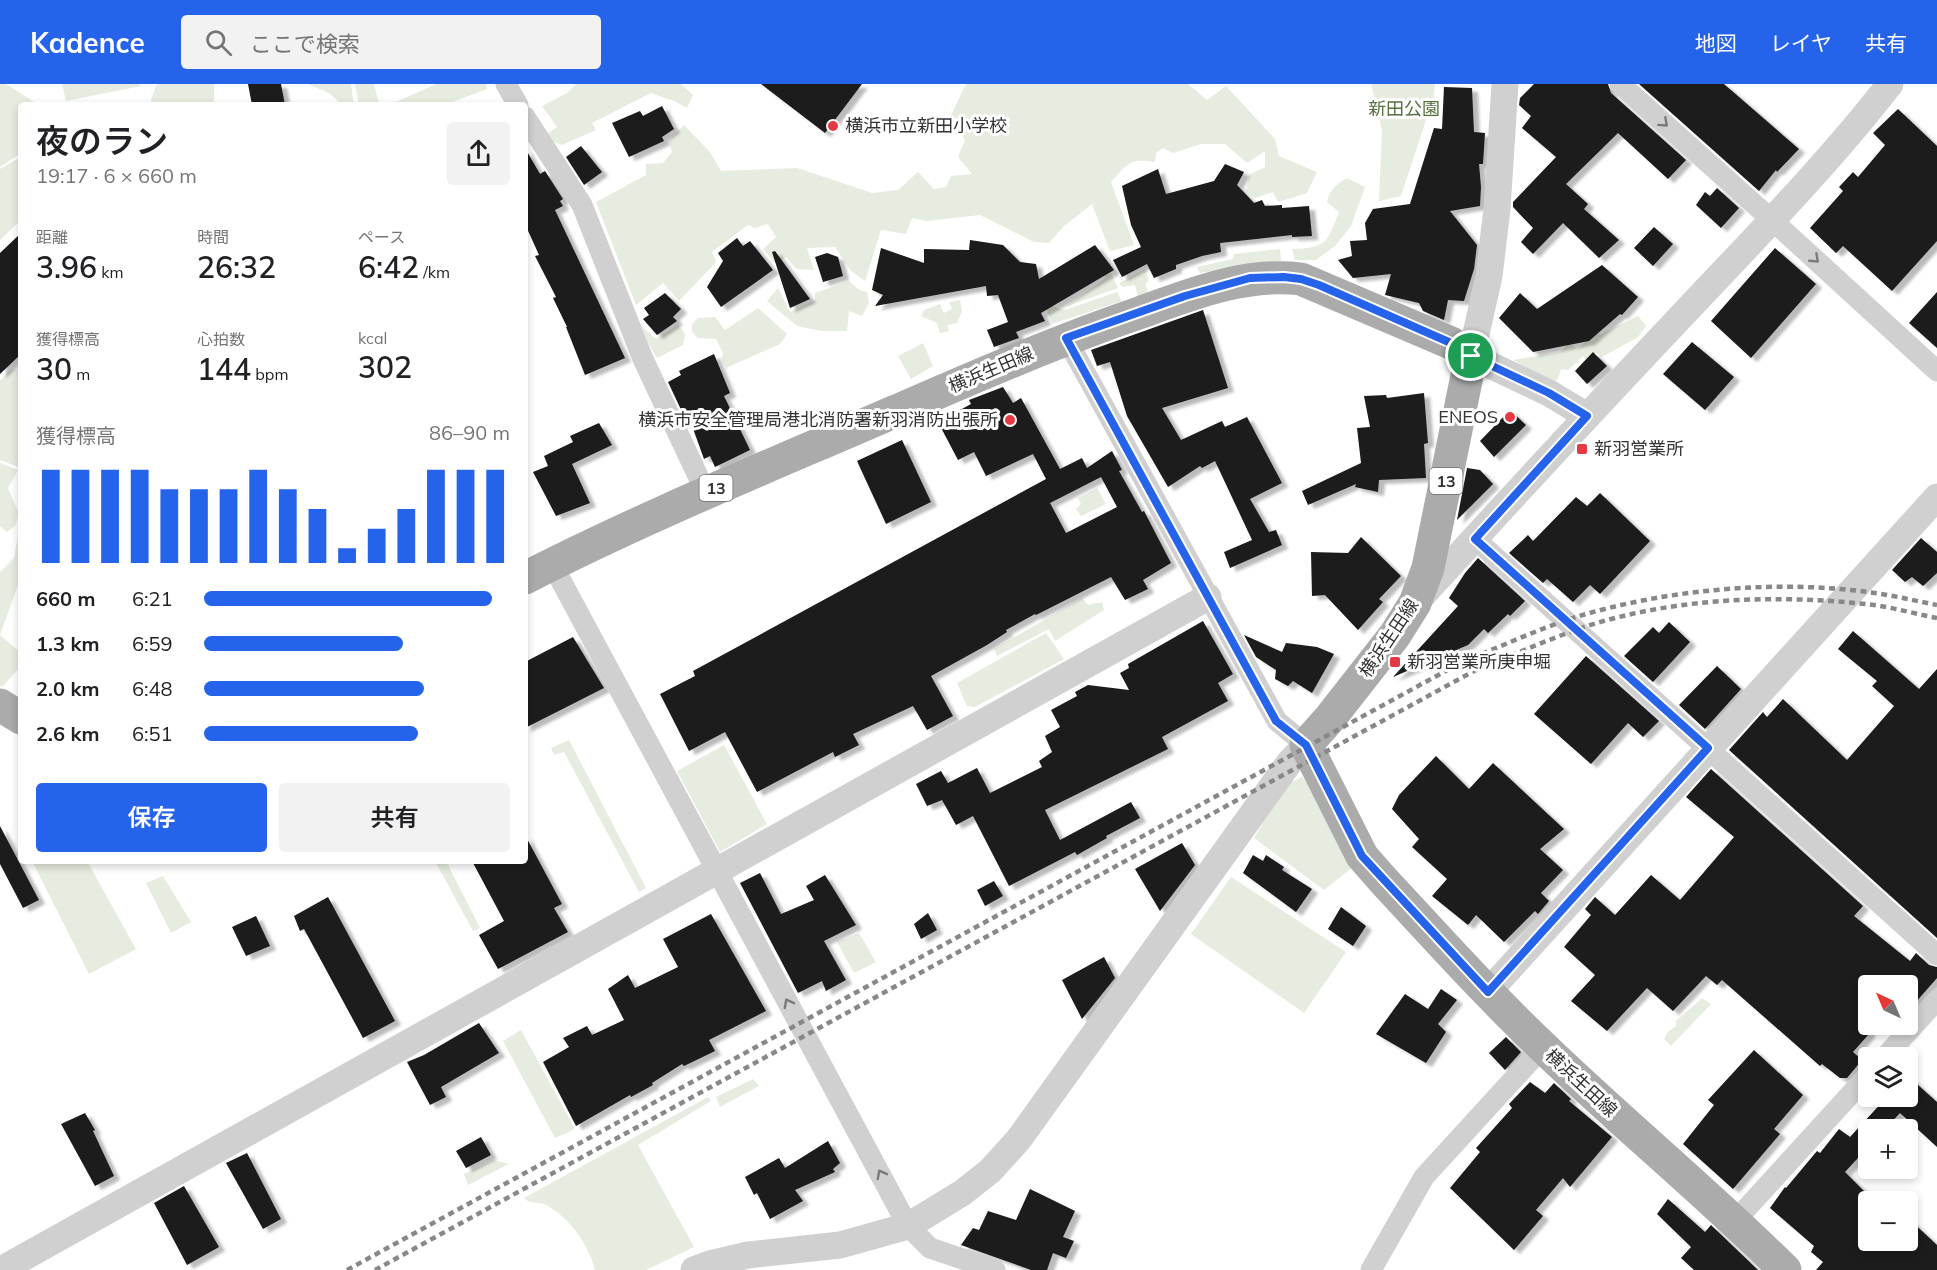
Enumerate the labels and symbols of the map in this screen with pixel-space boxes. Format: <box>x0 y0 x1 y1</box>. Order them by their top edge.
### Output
park label: 新田公園 <box>1368 97 1440 120</box>
place label: 横浜市立新田小学校 <box>845 114 1007 137</box>
one-way arrow <box>1657 116 1667 127</box>
marker: 横浜市立新田小学校 <box>826 119 840 133</box>
one-way arrow <box>1808 252 1819 263</box>
pin <box>1445 330 1496 381</box>
street label: 横浜生田線 <box>945 341 1037 398</box>
place label: ENEOS <box>1438 405 1498 428</box>
place label: 横浜市安全管理局港北消防署新羽消防出張所 <box>638 408 998 431</box>
marker: ENEOS <box>1503 410 1517 424</box>
marker: 横浜市安全管理局港北消防署新羽消防出張所 <box>1003 413 1017 427</box>
place label: 新羽営業所 <box>1594 437 1684 460</box>
marker: 新羽営業所 <box>1575 442 1589 456</box>
road number: 13 <box>1430 468 1462 494</box>
road number: 13 <box>700 475 732 501</box>
street label: 横浜生田線 <box>1354 594 1423 681</box>
place label: 新羽営業所庚申堀 <box>1407 650 1551 673</box>
marker: 新羽営業所庚申堀 <box>1388 655 1402 669</box>
north arrow <box>1858 975 1918 1035</box>
one-way arrow <box>784 998 795 1009</box>
street label: 横浜生田線 <box>1541 1044 1622 1122</box>
one-way arrow <box>877 1170 888 1181</box>

